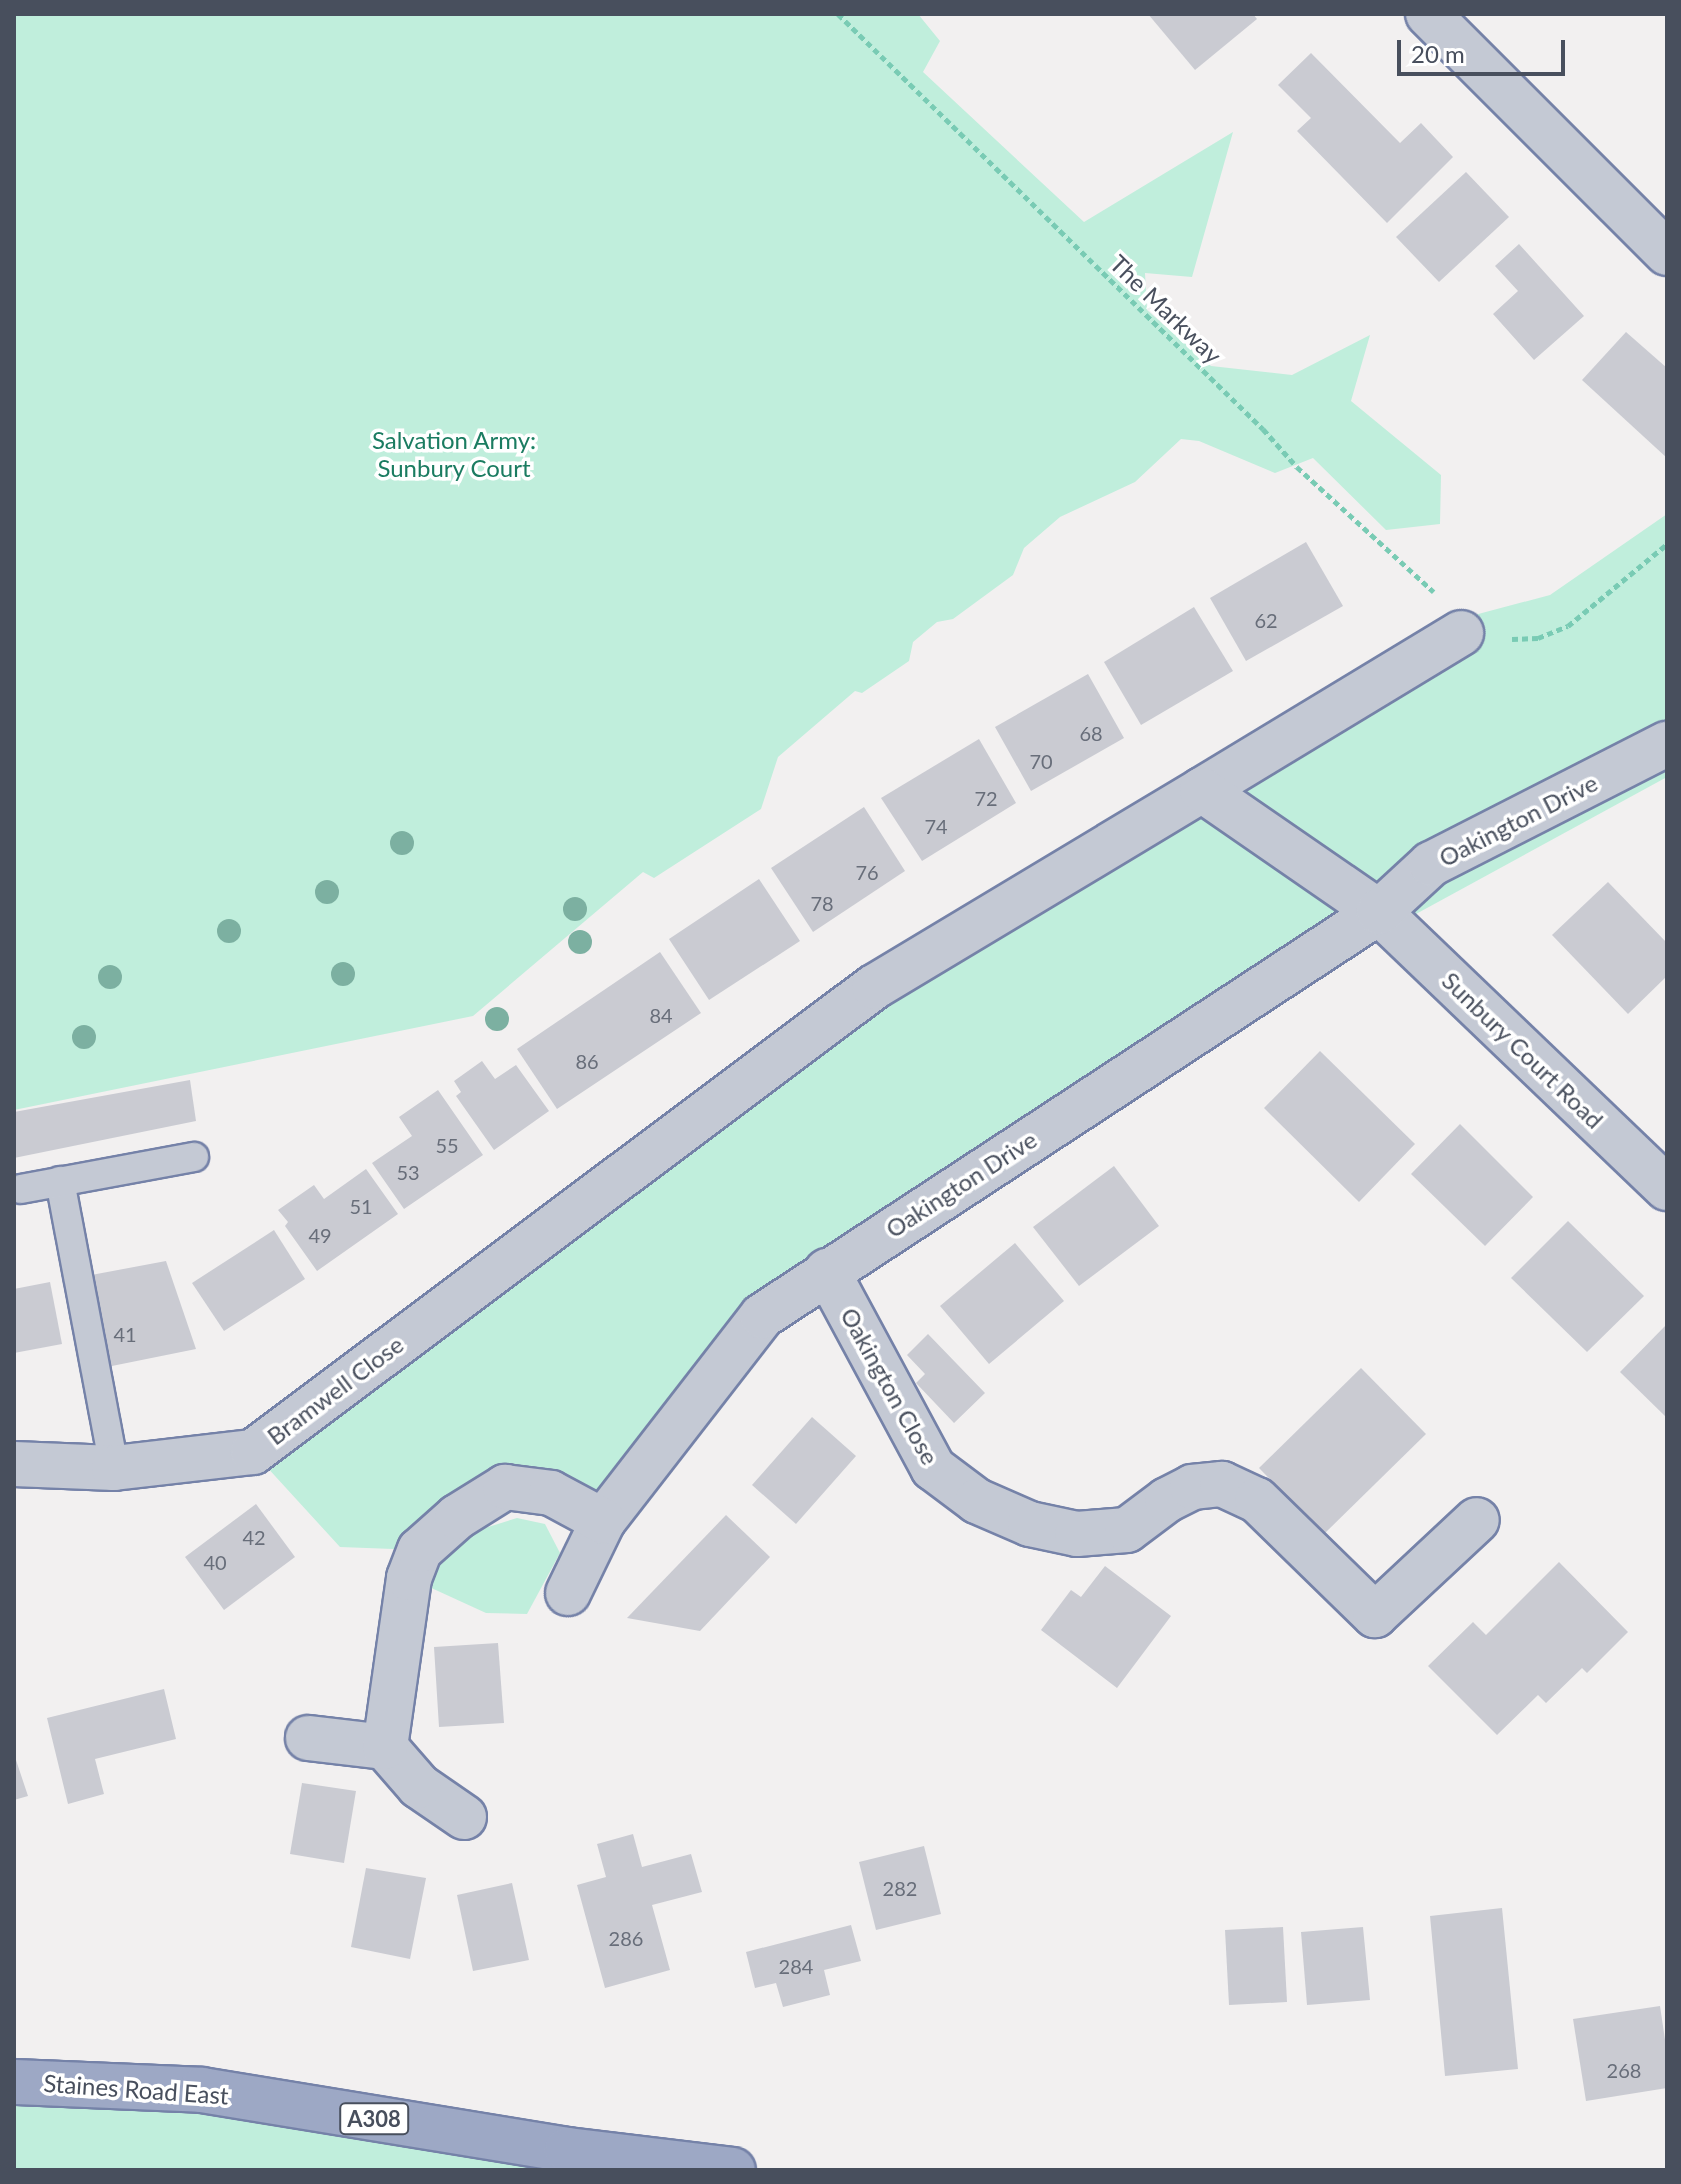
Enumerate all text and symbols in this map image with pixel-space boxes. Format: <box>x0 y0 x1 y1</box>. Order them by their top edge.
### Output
scale bar <box>1401 24 1569 74</box>
text: 20 m <box>1411 39 1465 68</box>
street label: The Markway <box>1104 249 1228 369</box>
park label: Salvation Army: Sunbury Court <box>371 426 537 482</box>
house number: 62 <box>1254 608 1278 632</box>
house number: 68 <box>1079 721 1103 745</box>
house number: 70 <box>1029 749 1053 773</box>
street label: Oakington Drive <box>1434 768 1602 872</box>
house number: 72 <box>974 786 998 810</box>
house number: 74 <box>924 814 948 838</box>
house number: 76 <box>855 860 879 884</box>
house number: 78 <box>810 891 834 915</box>
street label: Sunbury Court Road <box>1436 966 1610 1134</box>
house number: 84 <box>649 1003 673 1027</box>
house number: 86 <box>575 1049 599 1073</box>
street label: Oakington Drive <box>880 1125 1042 1243</box>
house number: 55 <box>435 1133 459 1157</box>
house number: 53 <box>396 1160 420 1184</box>
house number: 51 <box>349 1194 373 1218</box>
house number: 49 <box>308 1223 332 1247</box>
street label: Oakington Close <box>835 1303 945 1469</box>
house number: 41 <box>113 1322 137 1346</box>
street label: Bramwell Close <box>261 1330 409 1450</box>
house number: 42 <box>242 1525 266 1549</box>
house number: 40 <box>203 1550 227 1574</box>
house number: 282 <box>883 1876 917 1900</box>
house number: 286 <box>609 1926 643 1950</box>
house number: 284 <box>779 1954 813 1978</box>
house number: 268 <box>1607 2058 1641 2082</box>
street label: Staines Road East <box>43 2068 229 2110</box>
road number: A308 <box>338 2101 410 2137</box>

